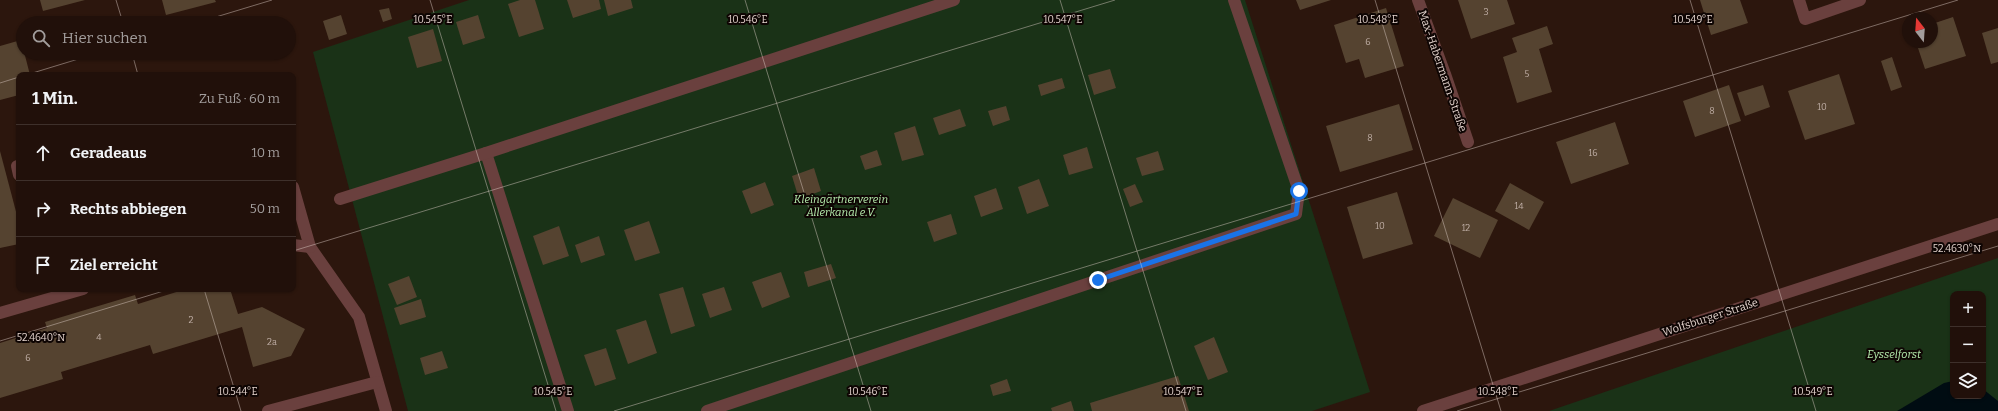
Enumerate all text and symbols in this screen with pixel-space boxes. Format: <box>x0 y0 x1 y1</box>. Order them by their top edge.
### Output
house number: 3 <box>1483 7 1489 17</box>
street label: Max-Habermann-Straße <box>1416 9 1469 134</box>
north arrow <box>1902 12 1938 48</box>
text: 10.545°E <box>414 14 452 26</box>
text: 10.546°E <box>728 14 768 26</box>
text: 10.547°E <box>1043 14 1083 26</box>
text: 10.548°E <box>1358 14 1398 26</box>
text: 10.549°E <box>1673 14 1713 26</box>
search box <box>16 16 296 60</box>
icon: search <box>30 27 52 49</box>
text: Hier suchen <box>62 29 147 47</box>
house number: 6 <box>1365 37 1371 47</box>
house number: 5 <box>1525 69 1530 79</box>
text: 1 Min. <box>32 88 78 109</box>
text: Zu Fuß · 60 m <box>199 91 280 106</box>
house number: 10 <box>1817 102 1827 112</box>
house number: 8 <box>1709 106 1715 116</box>
house number: 8 <box>1367 133 1373 143</box>
icon: ahead <box>32 142 54 164</box>
text: Geradeaus <box>70 144 147 162</box>
text: 10 m <box>251 145 280 160</box>
house number: 16 <box>1589 148 1597 158</box>
route start <box>1290 182 1308 200</box>
park label: Kleingärtnerverein Allerkanal e.V. <box>794 193 888 219</box>
icon: right <box>32 198 54 220</box>
text: Rechts abbiegen <box>70 200 186 218</box>
text: 50 m <box>250 201 280 216</box>
house number: 14 <box>1515 201 1524 211</box>
house number: 10 <box>1375 221 1385 231</box>
house number: 12 <box>1462 223 1470 233</box>
text: 52.4630°N <box>1933 243 1981 255</box>
icon: arrive <box>32 254 54 276</box>
text: Ziel erreicht <box>70 256 158 274</box>
route end <box>1089 271 1107 289</box>
map controls <box>1950 291 1986 399</box>
button: + <box>1950 291 1986 327</box>
street label: Wolfsburger Straße <box>1661 296 1760 339</box>
house number: 2 <box>189 315 194 325</box>
button: − <box>1950 327 1986 363</box>
text: 52.4640°N <box>17 332 65 344</box>
house number: 4 <box>96 332 102 342</box>
house number: 2a <box>267 337 277 347</box>
park label: Eysselforst <box>1867 348 1921 361</box>
house number: 6 <box>25 353 31 363</box>
button: layers <box>1950 363 1986 399</box>
text: 10.544°E <box>218 386 258 398</box>
text: 10.545°E <box>534 386 572 398</box>
text: 10.546°E <box>848 386 888 398</box>
text: 10.547°E <box>1163 386 1203 398</box>
text: 10.548°E <box>1478 386 1518 398</box>
text: 10.549°E <box>1793 386 1833 398</box>

